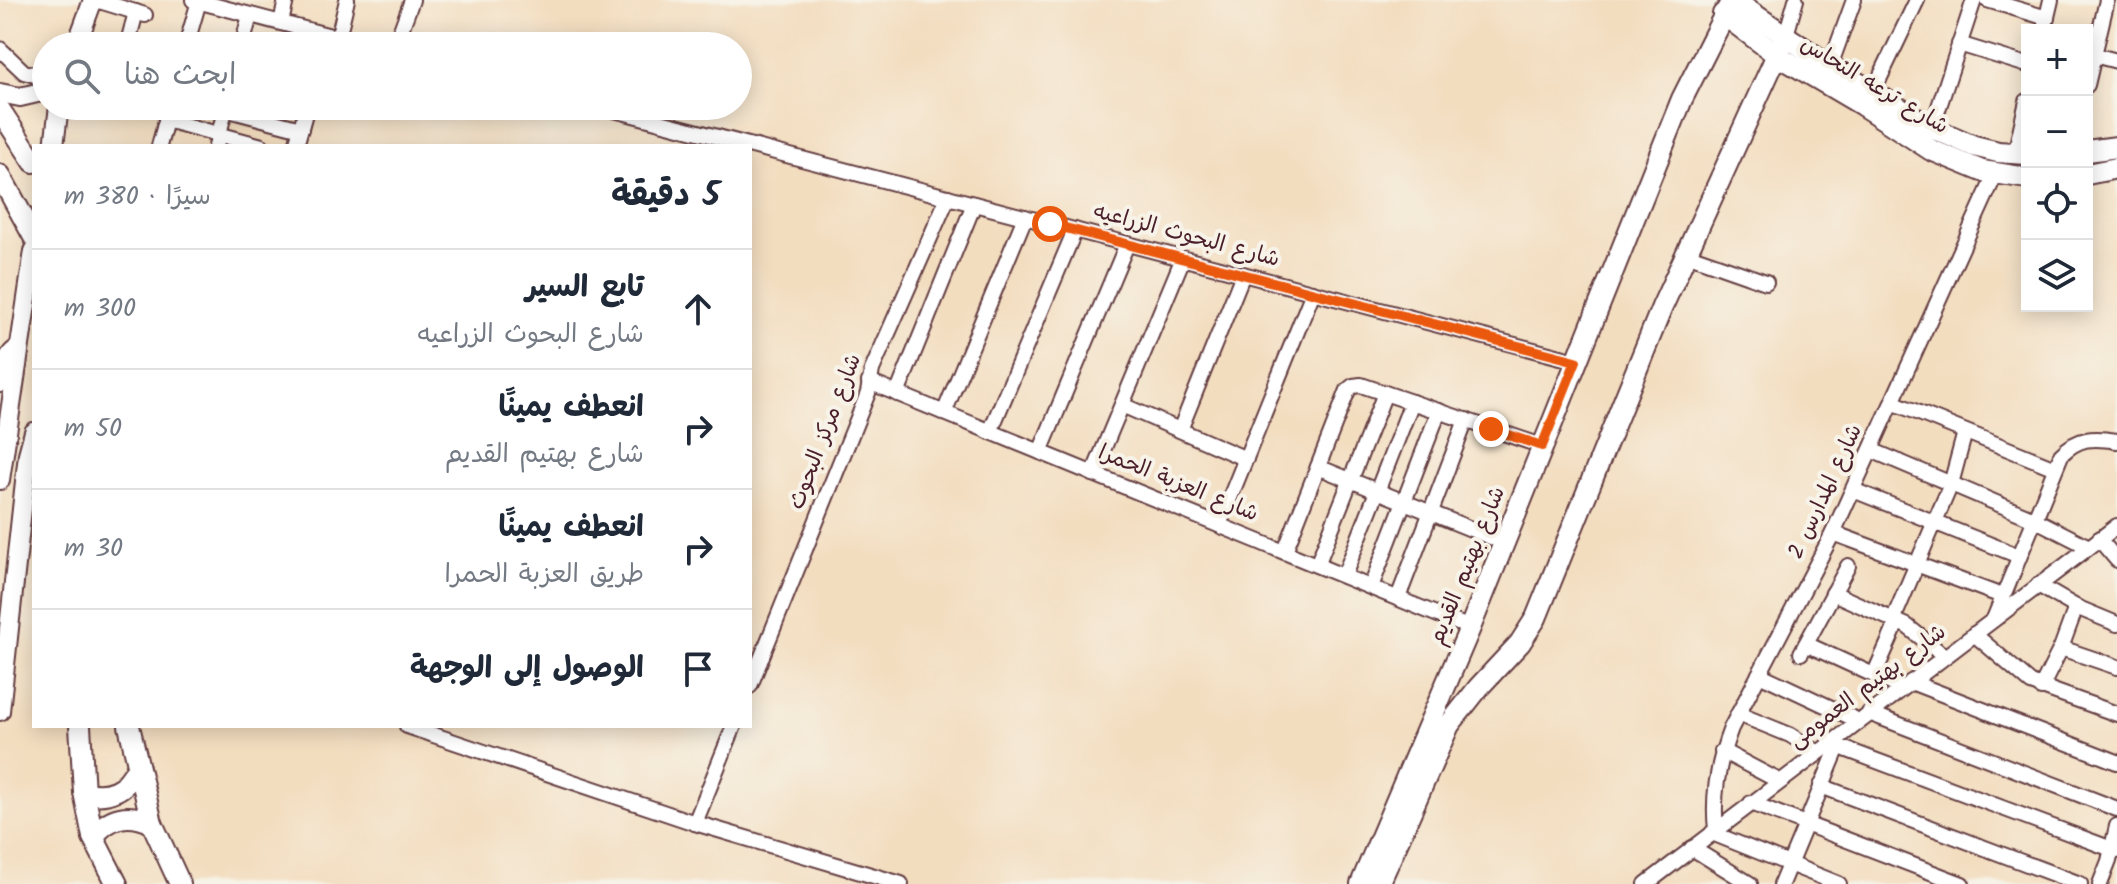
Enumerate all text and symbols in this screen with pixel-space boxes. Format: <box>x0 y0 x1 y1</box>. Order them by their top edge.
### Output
map controls <box>2021 24 2093 312</box>
button: + <box>2021 24 2093 96</box>
street label: شارع ترعه النحاس <box>1793 28 1955 144</box>
search box <box>32 32 752 120</box>
text: ابحث هنا <box>124 52 236 100</box>
icon: search <box>60 54 104 98</box>
button: − <box>2021 96 2093 168</box>
button: locate <box>2021 168 2093 240</box>
text: 5 دقيقة <box>611 169 720 223</box>
text: سيرًا · 380 m <box>64 176 211 218</box>
street label: شارع البحوث الزراعيه <box>1089 194 1283 278</box>
route start <box>1032 206 1068 242</box>
button: layers <box>2021 240 2093 312</box>
text: تابع السير <box>526 264 644 312</box>
icon: ahead <box>676 287 720 331</box>
text: 300 m <box>64 288 136 330</box>
text: شارع البحوث الزراعيه <box>417 314 644 356</box>
street label: شارع مركز البحوث <box>780 349 872 515</box>
text: انعطف يمينًا <box>498 384 644 432</box>
icon: right <box>676 407 720 451</box>
text: 50 m <box>64 408 122 450</box>
route end <box>1473 411 1509 447</box>
street label: شارع المدارس 2 <box>1779 419 1873 565</box>
text: شارع بهتيم القديم <box>445 434 644 476</box>
street label: شارع العزبة الحمرا <box>1093 436 1263 532</box>
street label: شارع بهتيم القديم <box>1420 481 1516 651</box>
text: انعطف يمينًا <box>498 504 644 552</box>
icon: right <box>676 527 720 571</box>
text: 30 m <box>64 528 123 570</box>
text: طريق العزبة الحمرا <box>445 554 644 596</box>
street label: شارع بهتيم العمومى <box>1782 616 1954 758</box>
text: الوصول إلى الوجهة <box>410 645 644 693</box>
icon: arrive <box>676 647 720 691</box>

